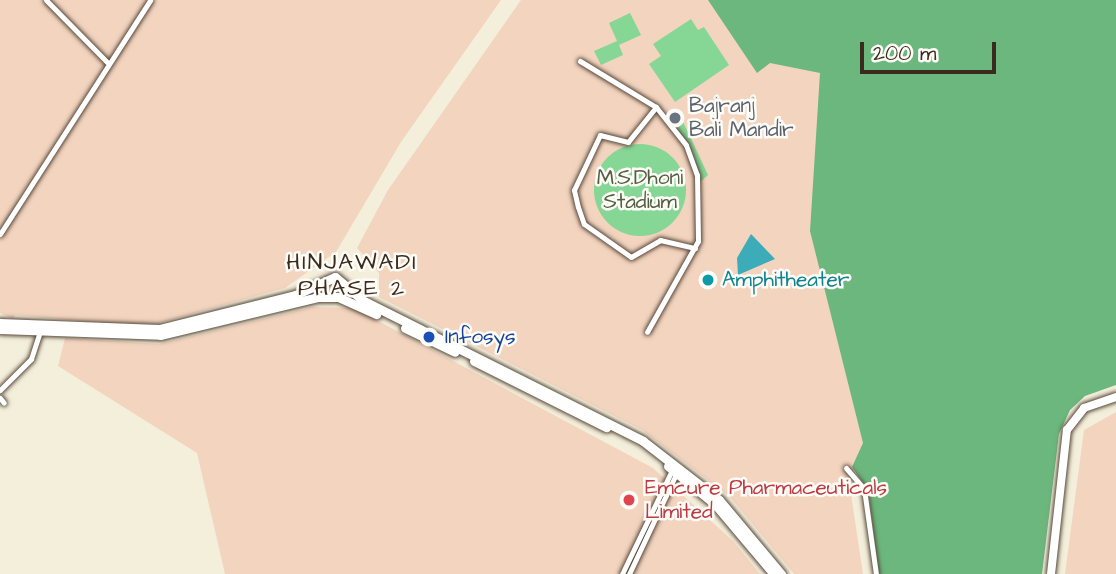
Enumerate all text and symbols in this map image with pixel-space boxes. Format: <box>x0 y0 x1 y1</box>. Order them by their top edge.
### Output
scale bar <box>864 28 1000 72</box>
text: 200 m <box>873 39 936 68</box>
place label: Bajranj Bali Mandir <box>689 93 794 143</box>
marker: Bajranj Bali Mandir <box>667 110 683 126</box>
park label: M.S.Dhoni Stadium <box>597 165 683 215</box>
district label: HINJAWADI PHASE 2 <box>287 248 417 302</box>
place label: Amphitheater <box>722 267 849 293</box>
marker: Amphitheater <box>700 272 716 288</box>
place label: Infosys <box>445 324 516 350</box>
marker: Infosys <box>419 327 439 347</box>
place label: Emcure Pharmaceuticals Limited <box>645 475 887 525</box>
marker: Emcure Pharmaceuticals Limited <box>619 490 639 510</box>

